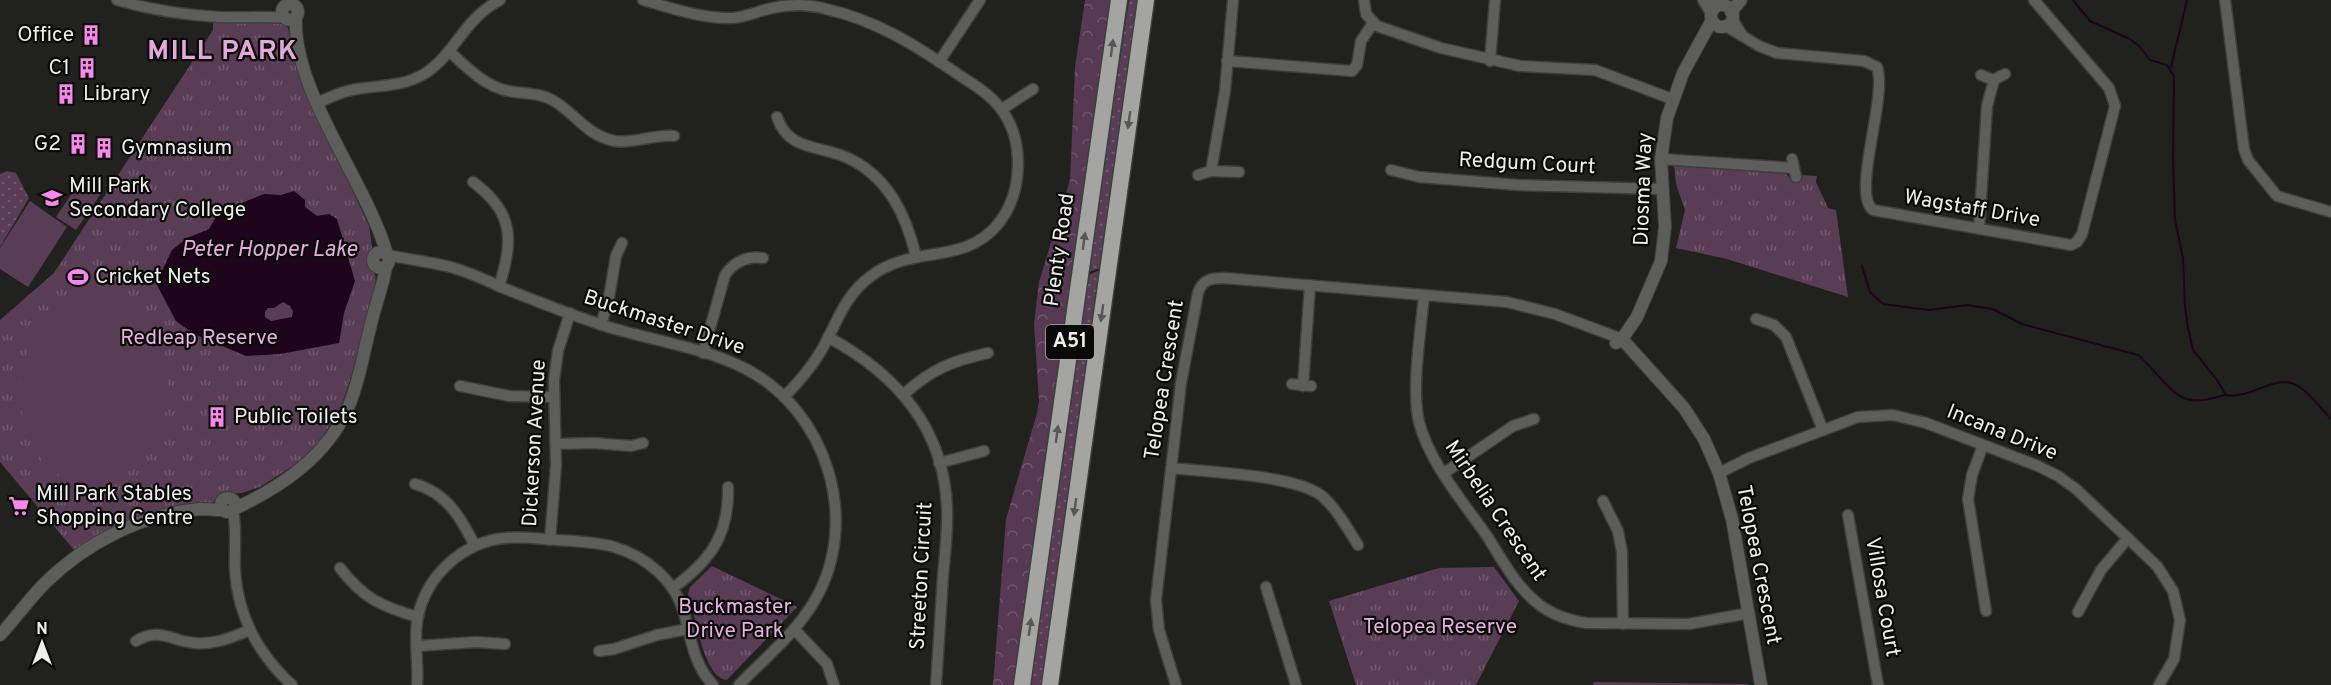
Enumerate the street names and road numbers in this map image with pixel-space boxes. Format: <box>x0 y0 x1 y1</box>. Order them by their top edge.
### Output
street label: Diosma Way <box>1629 132 1659 246</box>
street label: Redgum Court <box>1458 147 1596 181</box>
street label: Wagstaff Drive <box>1902 184 2042 234</box>
street label: Plenty Road <box>1039 192 1081 308</box>
street label: Buckmaster Drive <box>580 284 748 362</box>
street label: Telopea Crescent <box>1139 298 1191 462</box>
road number: A51 <box>1046 325 1094 359</box>
street label: Dickerson Avenue <box>517 359 553 527</box>
street label: Incana Drive <box>1943 399 2061 467</box>
street label: Mirbelia Crescent <box>1438 435 1552 587</box>
street label: Telopea Crescent <box>1729 483 1787 647</box>
street label: Streeton Circuit <box>905 501 939 651</box>
street label: Villosa Court <box>1858 535 1906 659</box>

